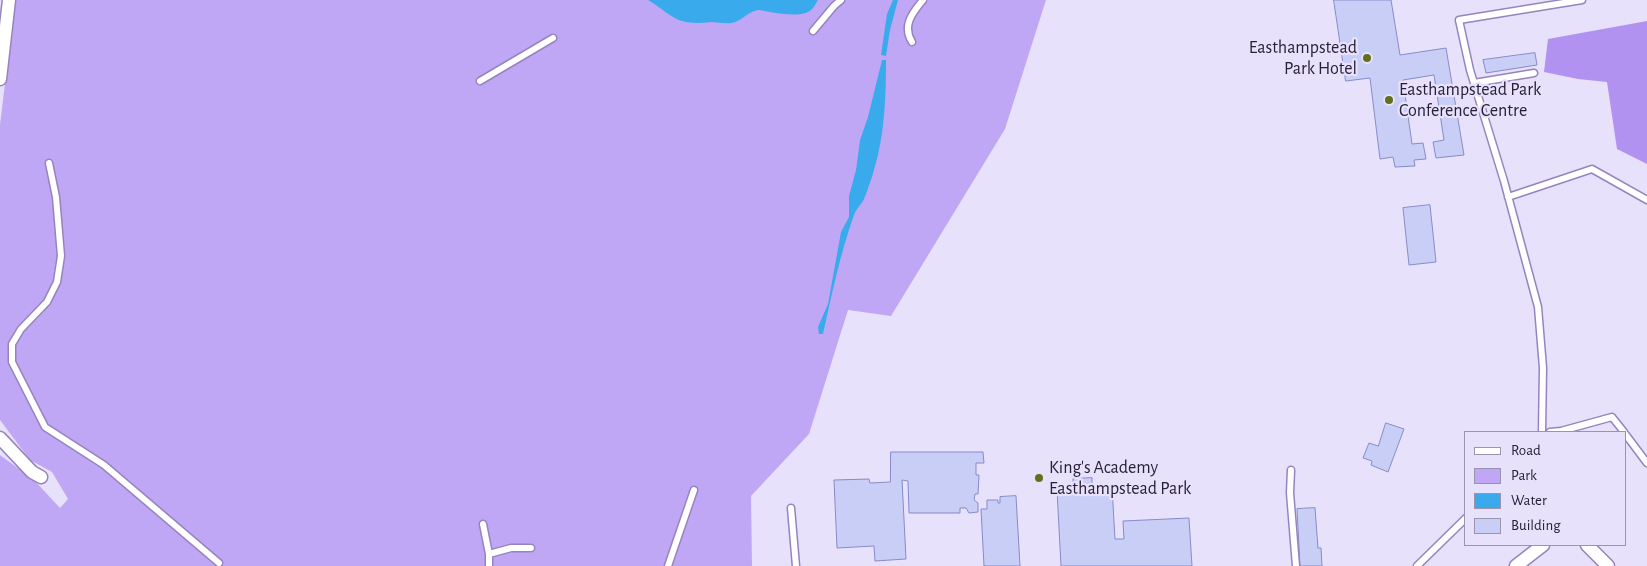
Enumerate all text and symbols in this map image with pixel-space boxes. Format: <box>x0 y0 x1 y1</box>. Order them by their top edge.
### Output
place label: Easthampstead Park Hotel <box>1249 37 1357 80</box>
marker: Easthampstead Park Hotel <box>1361 52 1373 64</box>
place label: Easthampstead Park Conference Centre <box>1399 79 1541 122</box>
marker: Easthampstead Park Conference Centre <box>1383 94 1395 106</box>
legend <box>1464 431 1627 546</box>
text: Road <box>1511 443 1541 458</box>
place label: King's Academy Easthampstead Park <box>1049 457 1191 499</box>
text: Park <box>1511 468 1537 483</box>
marker: King's Academy Easthampstead Park <box>1033 472 1045 484</box>
text: Water <box>1511 493 1547 508</box>
text: Building <box>1511 518 1561 533</box>

